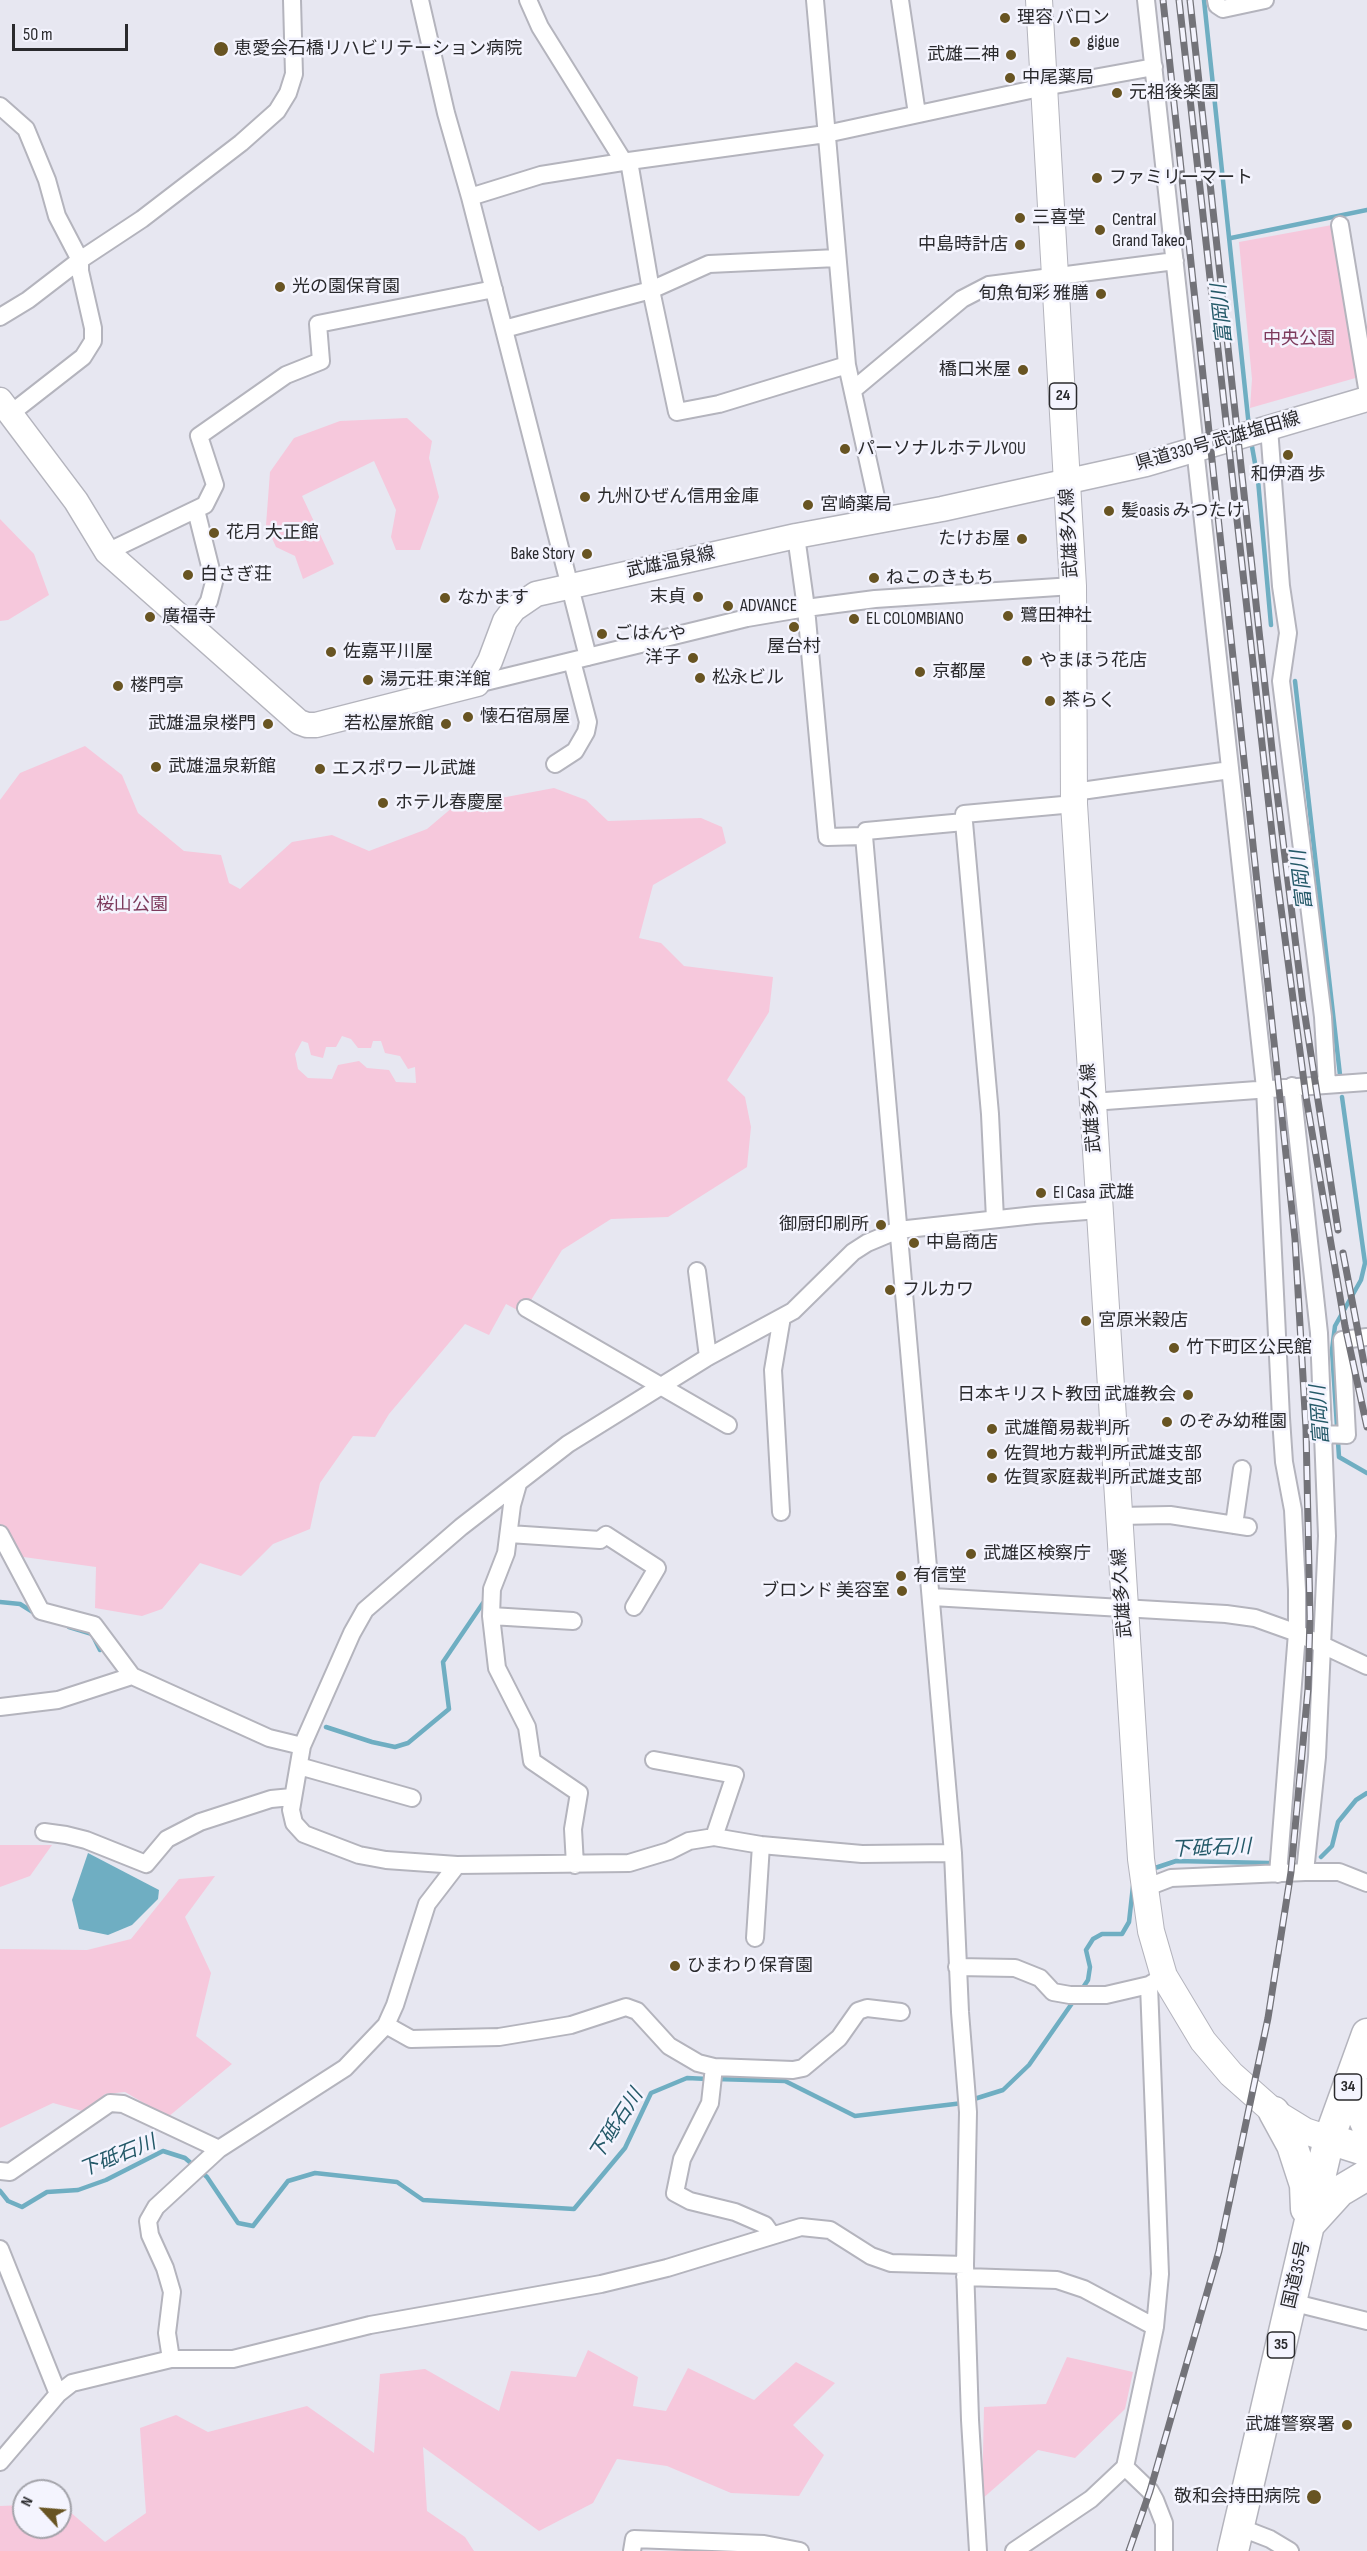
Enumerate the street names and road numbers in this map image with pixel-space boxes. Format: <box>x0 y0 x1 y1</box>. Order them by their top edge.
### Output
road number: 24 <box>1050 383 1076 409</box>
street label: 県道330号 武雄塩田線 <box>1133 408 1303 476</box>
street label: 武雄多久線 <box>1057 487 1083 579</box>
street label: 武雄温泉線 <box>625 543 717 583</box>
street label: 武雄多久線 <box>1078 1062 1106 1154</box>
street label: 武雄多久線 <box>1109 1547 1137 1639</box>
road number: 34 <box>1334 2074 1362 2100</box>
street label: 国道35号 <box>1279 2239 1315 2311</box>
road number: 35 <box>1268 2332 1294 2358</box>

